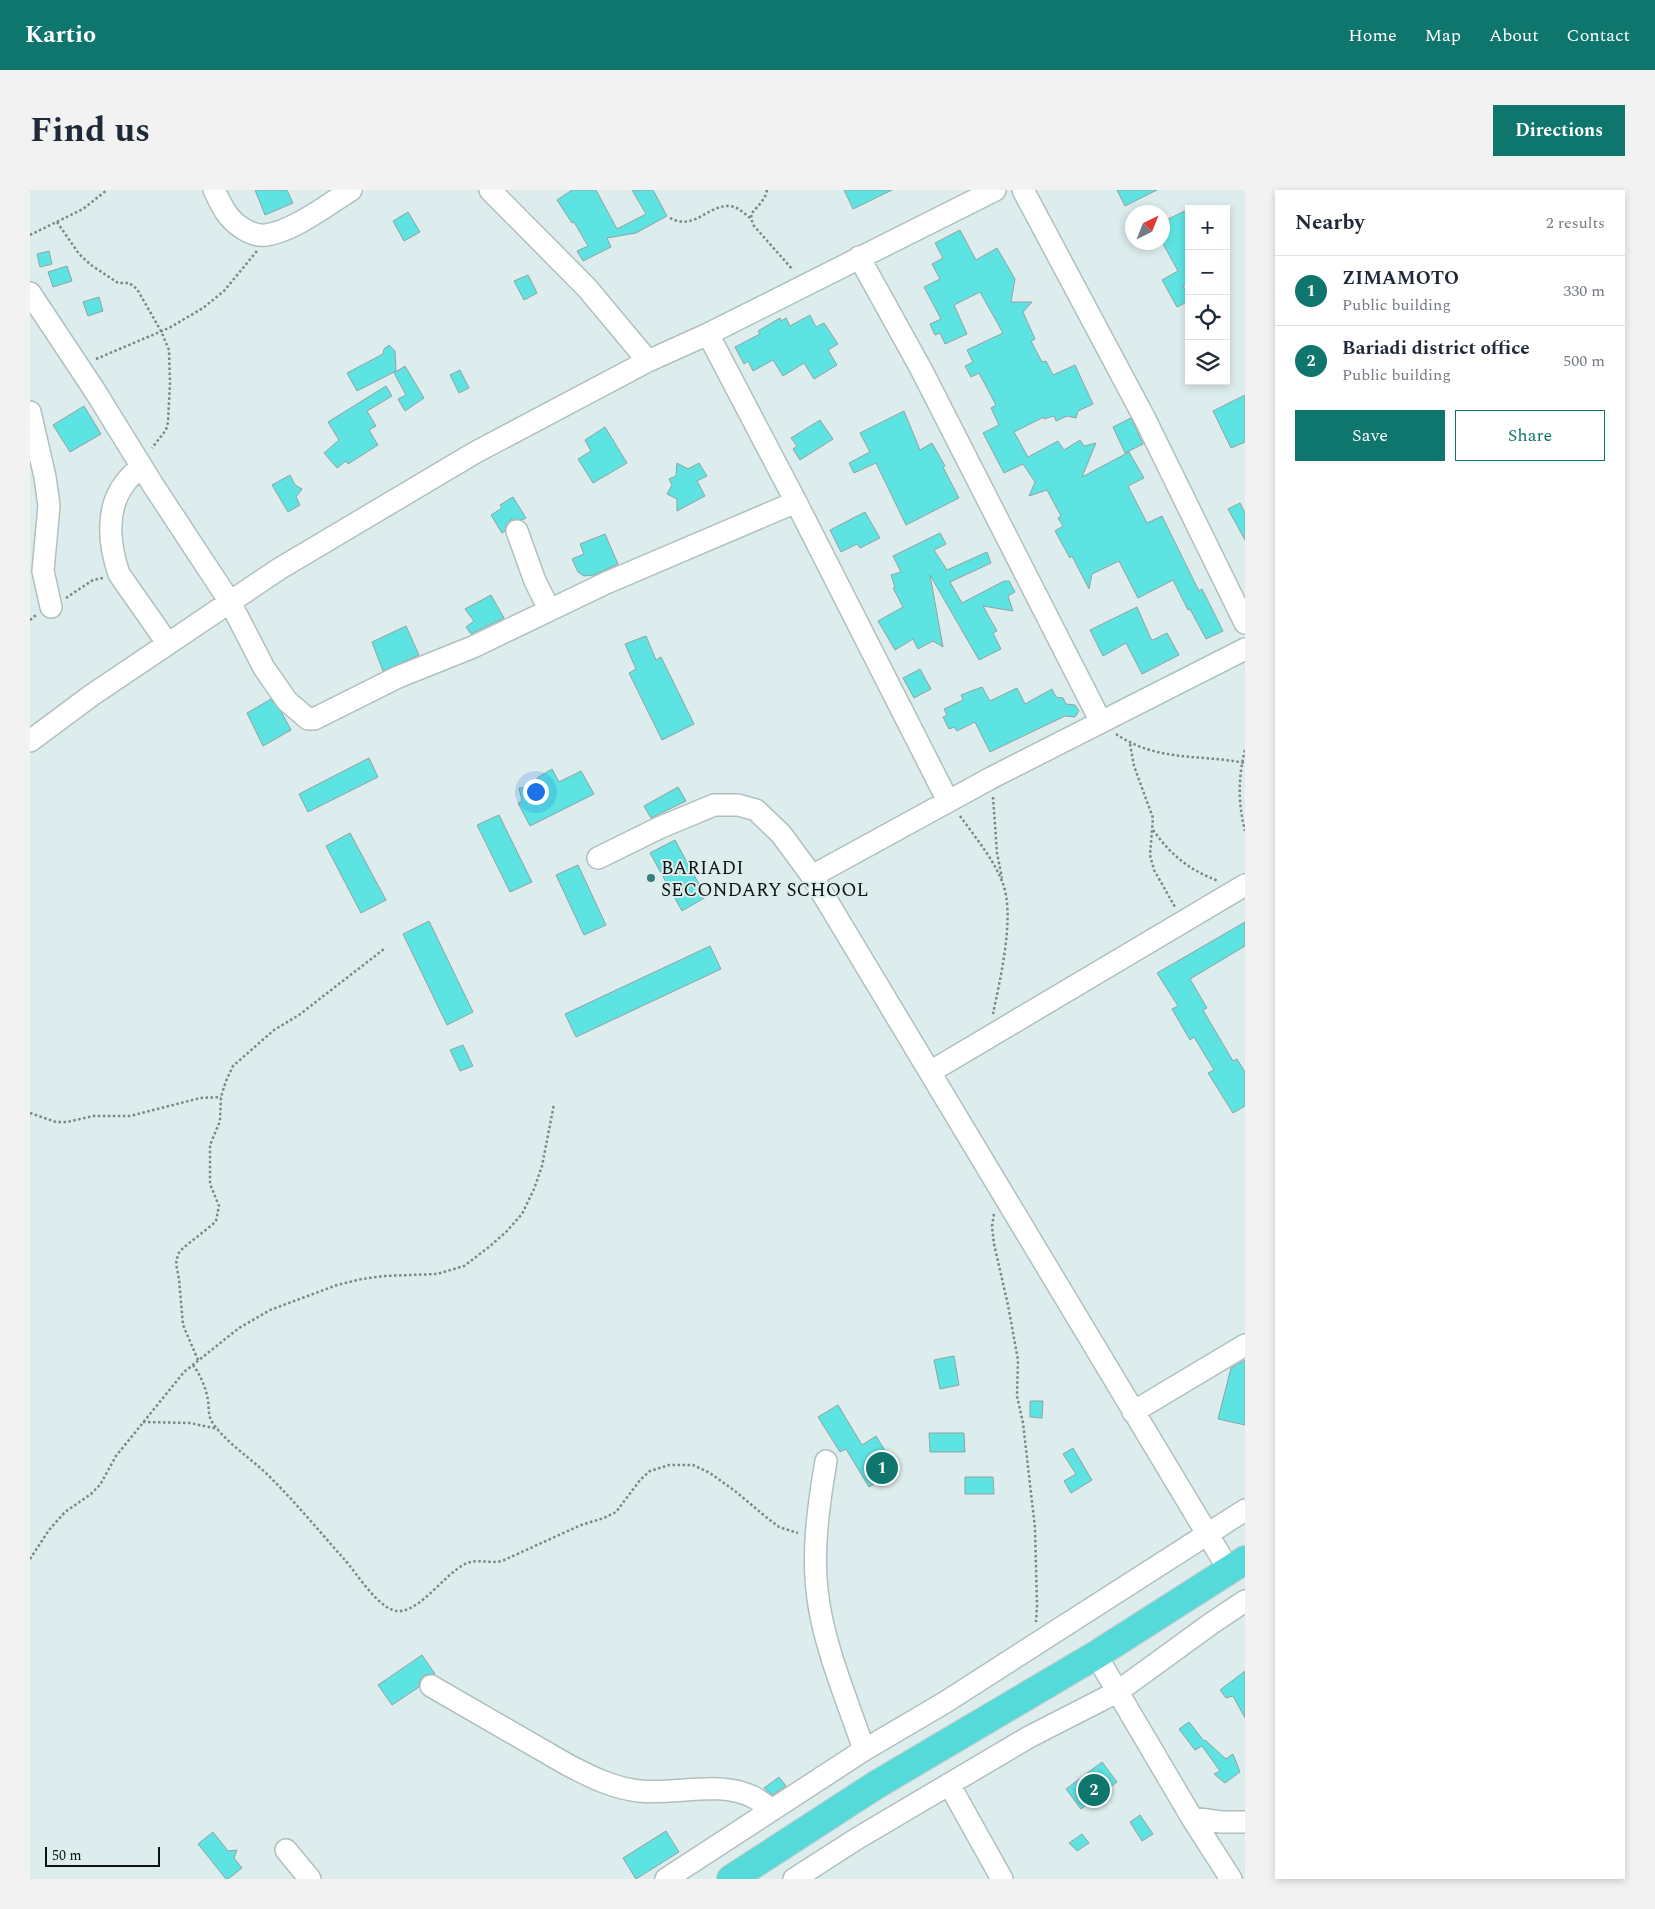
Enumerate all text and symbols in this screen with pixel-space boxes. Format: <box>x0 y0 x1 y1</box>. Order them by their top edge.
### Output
text: Kartio <box>25 17 96 53</box>
text: Home <box>1348 22 1397 49</box>
text: Map <box>1425 22 1461 49</box>
text: About <box>1489 22 1539 49</box>
text: Contact <box>1567 22 1630 49</box>
text: Find us <box>30 104 150 157</box>
button: Directions <box>1493 105 1625 156</box>
north arrow <box>1125 205 1170 250</box>
map controls <box>1185 205 1230 385</box>
button: + <box>1185 205 1230 250</box>
text: Nearby <box>1295 207 1365 239</box>
text: 2 results <box>1546 211 1605 235</box>
button: − <box>1185 250 1230 295</box>
text: ZIMAMOTO <box>1342 264 1459 293</box>
text: 1 <box>1307 279 1315 303</box>
text: 330 m <box>1563 279 1605 303</box>
text: Public building <box>1342 293 1451 317</box>
button: locate <box>1185 295 1230 340</box>
text: Bariadi district office <box>1342 334 1530 363</box>
button: layers <box>1185 340 1230 385</box>
text: 2 <box>1307 349 1315 373</box>
text: 500 m <box>1563 349 1605 373</box>
text: Public building <box>1342 363 1451 387</box>
button: Save <box>1295 410 1445 461</box>
button: Share <box>1455 410 1605 461</box>
your location <box>523 779 549 805</box>
place label: BARIADI SECONDARY SCHOOL <box>661 854 869 905</box>
marker: BARIADI SECONDARY SCHOOL <box>645 872 657 884</box>
pin: 1 <box>866 1449 898 1487</box>
pin: 2 <box>1078 1771 1110 1809</box>
scale bar <box>45 1844 160 1867</box>
text: 50 m <box>52 1845 82 1866</box>

